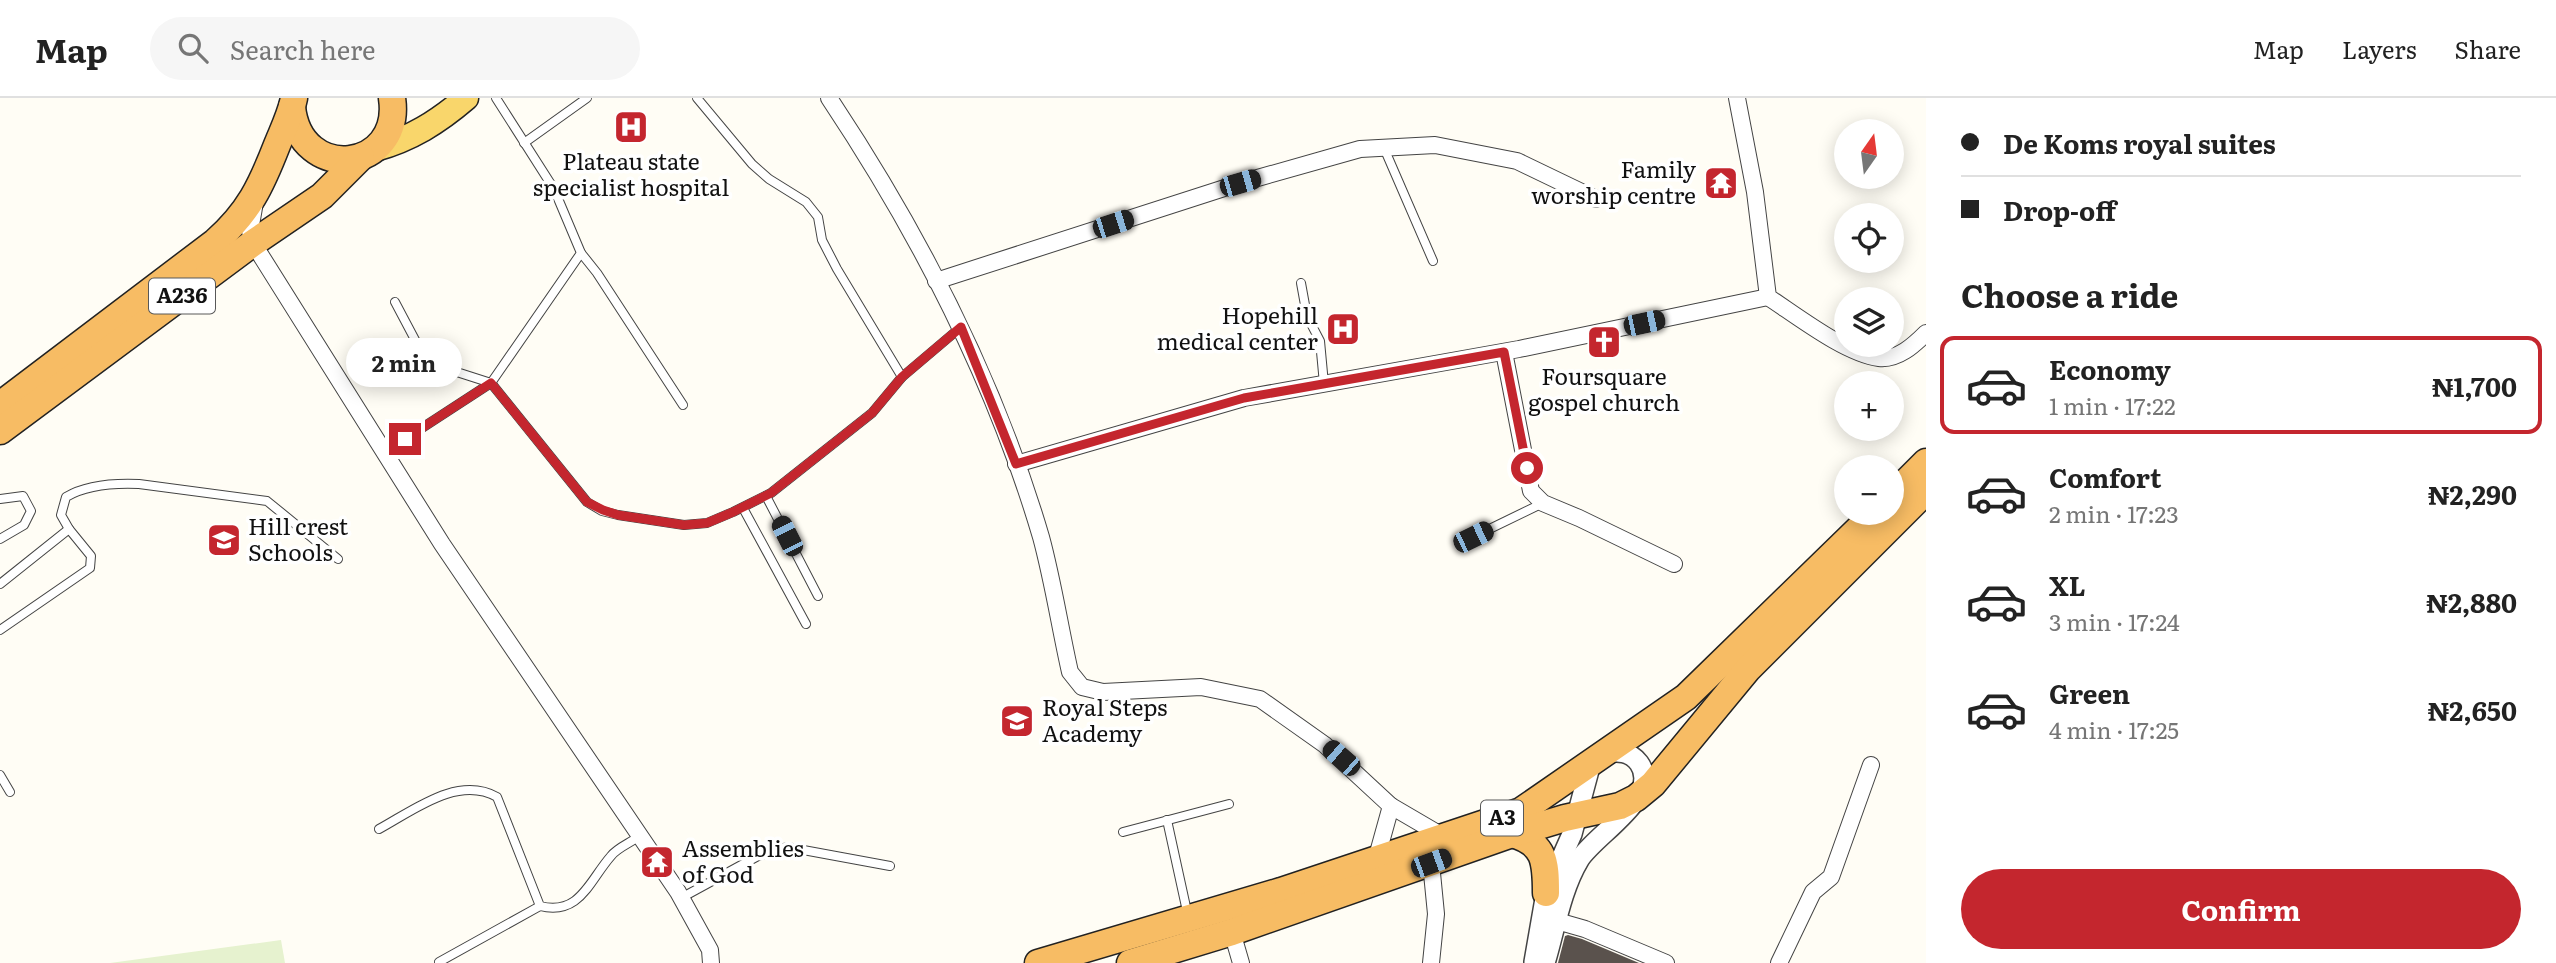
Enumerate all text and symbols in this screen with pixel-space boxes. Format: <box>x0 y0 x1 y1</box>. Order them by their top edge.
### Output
search box <box>150 17 640 80</box>
text: Map <box>35 24 108 73</box>
icon: search <box>174 29 212 67</box>
text: Search here <box>230 29 376 68</box>
text: Map <box>2253 31 2304 66</box>
text: Layers <box>2342 31 2416 66</box>
text: Share <box>2454 31 2521 66</box>
hospital icon: Plateau state specialist hospital <box>612 108 650 146</box>
north arrow <box>1834 119 1904 189</box>
map controls <box>1834 119 1904 525</box>
text: De Koms royal suites <box>2003 123 2276 162</box>
place label: Plateau state specialist hospital <box>533 143 730 203</box>
place label: Family worship centre <box>1531 151 1697 211</box>
temple icon: Family worship centre <box>1702 164 1740 202</box>
car <box>1217 167 1264 199</box>
text: Drop-off <box>2003 190 2116 229</box>
button: locate <box>1834 203 1904 273</box>
car <box>1090 208 1137 240</box>
text: Choose a ride <box>1961 270 2178 318</box>
road number: A236 <box>149 278 215 314</box>
button: layers <box>1834 287 1904 357</box>
place label: Hopehill medical center <box>1157 297 1318 357</box>
car <box>1622 308 1667 338</box>
hospital icon: Hopehill medical center <box>1324 310 1362 348</box>
church icon: Foursquare gospel church <box>1585 323 1623 361</box>
callout: 2 min <box>347 338 463 386</box>
text: 2 min <box>372 345 436 379</box>
text: Economy <box>2049 349 2171 388</box>
icon: car <box>1965 354 2028 417</box>
place label: Foursquare gospel church <box>1528 358 1680 418</box>
text: ₦1,700 <box>2432 366 2517 405</box>
button: + <box>1834 371 1904 441</box>
text: 1 min · 17:22 <box>2049 388 2176 422</box>
route end <box>389 423 421 455</box>
route start <box>1511 452 1543 484</box>
button: − <box>1834 455 1904 525</box>
text: Comfort <box>2049 457 2161 496</box>
icon: car <box>1965 462 2028 525</box>
text: ₦2,290 <box>2428 474 2517 513</box>
text: 2 min · 17:23 <box>2049 496 2179 530</box>
place label: Hill crest Schools <box>248 508 349 568</box>
car <box>769 513 806 559</box>
car <box>1450 518 1497 556</box>
school or university icon: Hill crest Schools <box>205 521 243 559</box>
text: XL <box>2049 565 2086 604</box>
icon: car <box>1965 570 2028 633</box>
text: ₦2,880 <box>2426 582 2517 621</box>
text: 3 min · 17:24 <box>2049 604 2180 638</box>
text: Green <box>2049 673 2130 712</box>
icon: car <box>1965 678 2028 741</box>
place label: Royal Steps Academy <box>1042 689 1167 749</box>
text: ₦2,650 <box>2428 690 2517 729</box>
school or university icon: Royal Steps Academy <box>998 702 1036 740</box>
text: 4 min · 17:25 <box>2049 712 2179 746</box>
car <box>1319 736 1364 780</box>
road number: A3 <box>1481 800 1523 836</box>
place label: Assemblies of God <box>682 830 804 890</box>
temple icon: Assemblies of God <box>638 843 676 881</box>
car <box>1408 846 1455 880</box>
button: Confirm <box>1961 869 2521 949</box>

